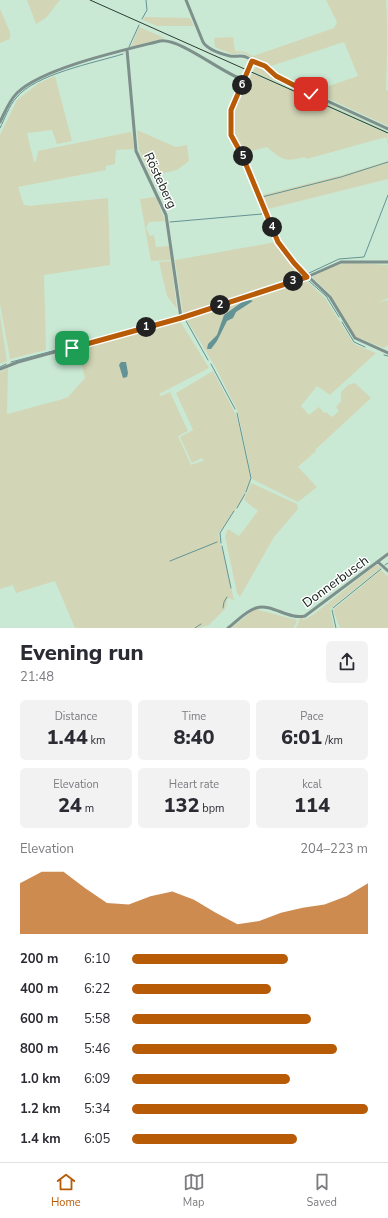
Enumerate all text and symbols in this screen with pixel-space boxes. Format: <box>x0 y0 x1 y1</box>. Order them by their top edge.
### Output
pin: 6 <box>232 75 252 95</box>
text: 6 <box>239 77 245 92</box>
pin <box>294 77 328 111</box>
icon: check <box>300 83 322 105</box>
pin: 5 <box>233 146 253 166</box>
text: 5 <box>240 148 246 163</box>
street label: Rösteberg <box>139 149 181 211</box>
pin: 4 <box>262 217 282 237</box>
text: 4 <box>269 219 275 234</box>
pin: 3 <box>283 271 303 291</box>
text: 3 <box>290 273 296 288</box>
pin: 2 <box>210 295 230 315</box>
text: 2 <box>217 297 223 312</box>
pin: 1 <box>136 317 156 337</box>
text: 1 <box>143 319 149 334</box>
pin <box>55 331 89 365</box>
icon: arrive <box>61 337 83 359</box>
street label: Donnerbusch <box>299 552 372 612</box>
text: Evening run <box>20 638 144 668</box>
button: share <box>326 641 368 683</box>
text: 21:48 <box>20 668 54 686</box>
text: Distance <box>55 709 97 724</box>
text: Time <box>182 709 206 724</box>
text: Pace <box>300 709 324 724</box>
text: 1.44 <box>47 724 88 751</box>
text: 8:40 <box>173 724 215 751</box>
text: 6:01 <box>281 724 322 751</box>
text: km <box>88 733 105 748</box>
text: /km <box>322 733 343 748</box>
text: Elevation <box>53 777 99 792</box>
text: Heart rate <box>169 777 219 792</box>
text: kcal <box>302 777 322 792</box>
text: 24 <box>58 792 82 819</box>
text: 132 <box>163 792 199 819</box>
text: 114 <box>294 792 330 819</box>
text: m <box>82 801 94 816</box>
text: bpm <box>199 801 225 816</box>
text: Elevation <box>20 840 74 858</box>
text: 204–223 m <box>300 840 368 858</box>
text: 200 m <box>20 950 58 968</box>
text: 6:10 <box>84 950 110 968</box>
text: 400 m <box>20 980 58 998</box>
text: 6:22 <box>84 980 110 998</box>
text: 600 m <box>20 1010 58 1028</box>
text: 5:58 <box>84 1010 110 1028</box>
text: 800 m <box>20 1040 58 1058</box>
text: 5:46 <box>84 1040 110 1058</box>
text: 1.0 km <box>20 1070 61 1088</box>
text: 6:09 <box>84 1070 110 1088</box>
text: 1.2 km <box>20 1100 61 1118</box>
text: 5:34 <box>84 1100 110 1118</box>
text: 1.4 km <box>20 1130 61 1148</box>
text: 6:05 <box>84 1130 110 1148</box>
tab: Home <box>51 1171 81 1210</box>
tab: Map <box>183 1171 205 1210</box>
tab: Saved <box>307 1171 337 1210</box>

